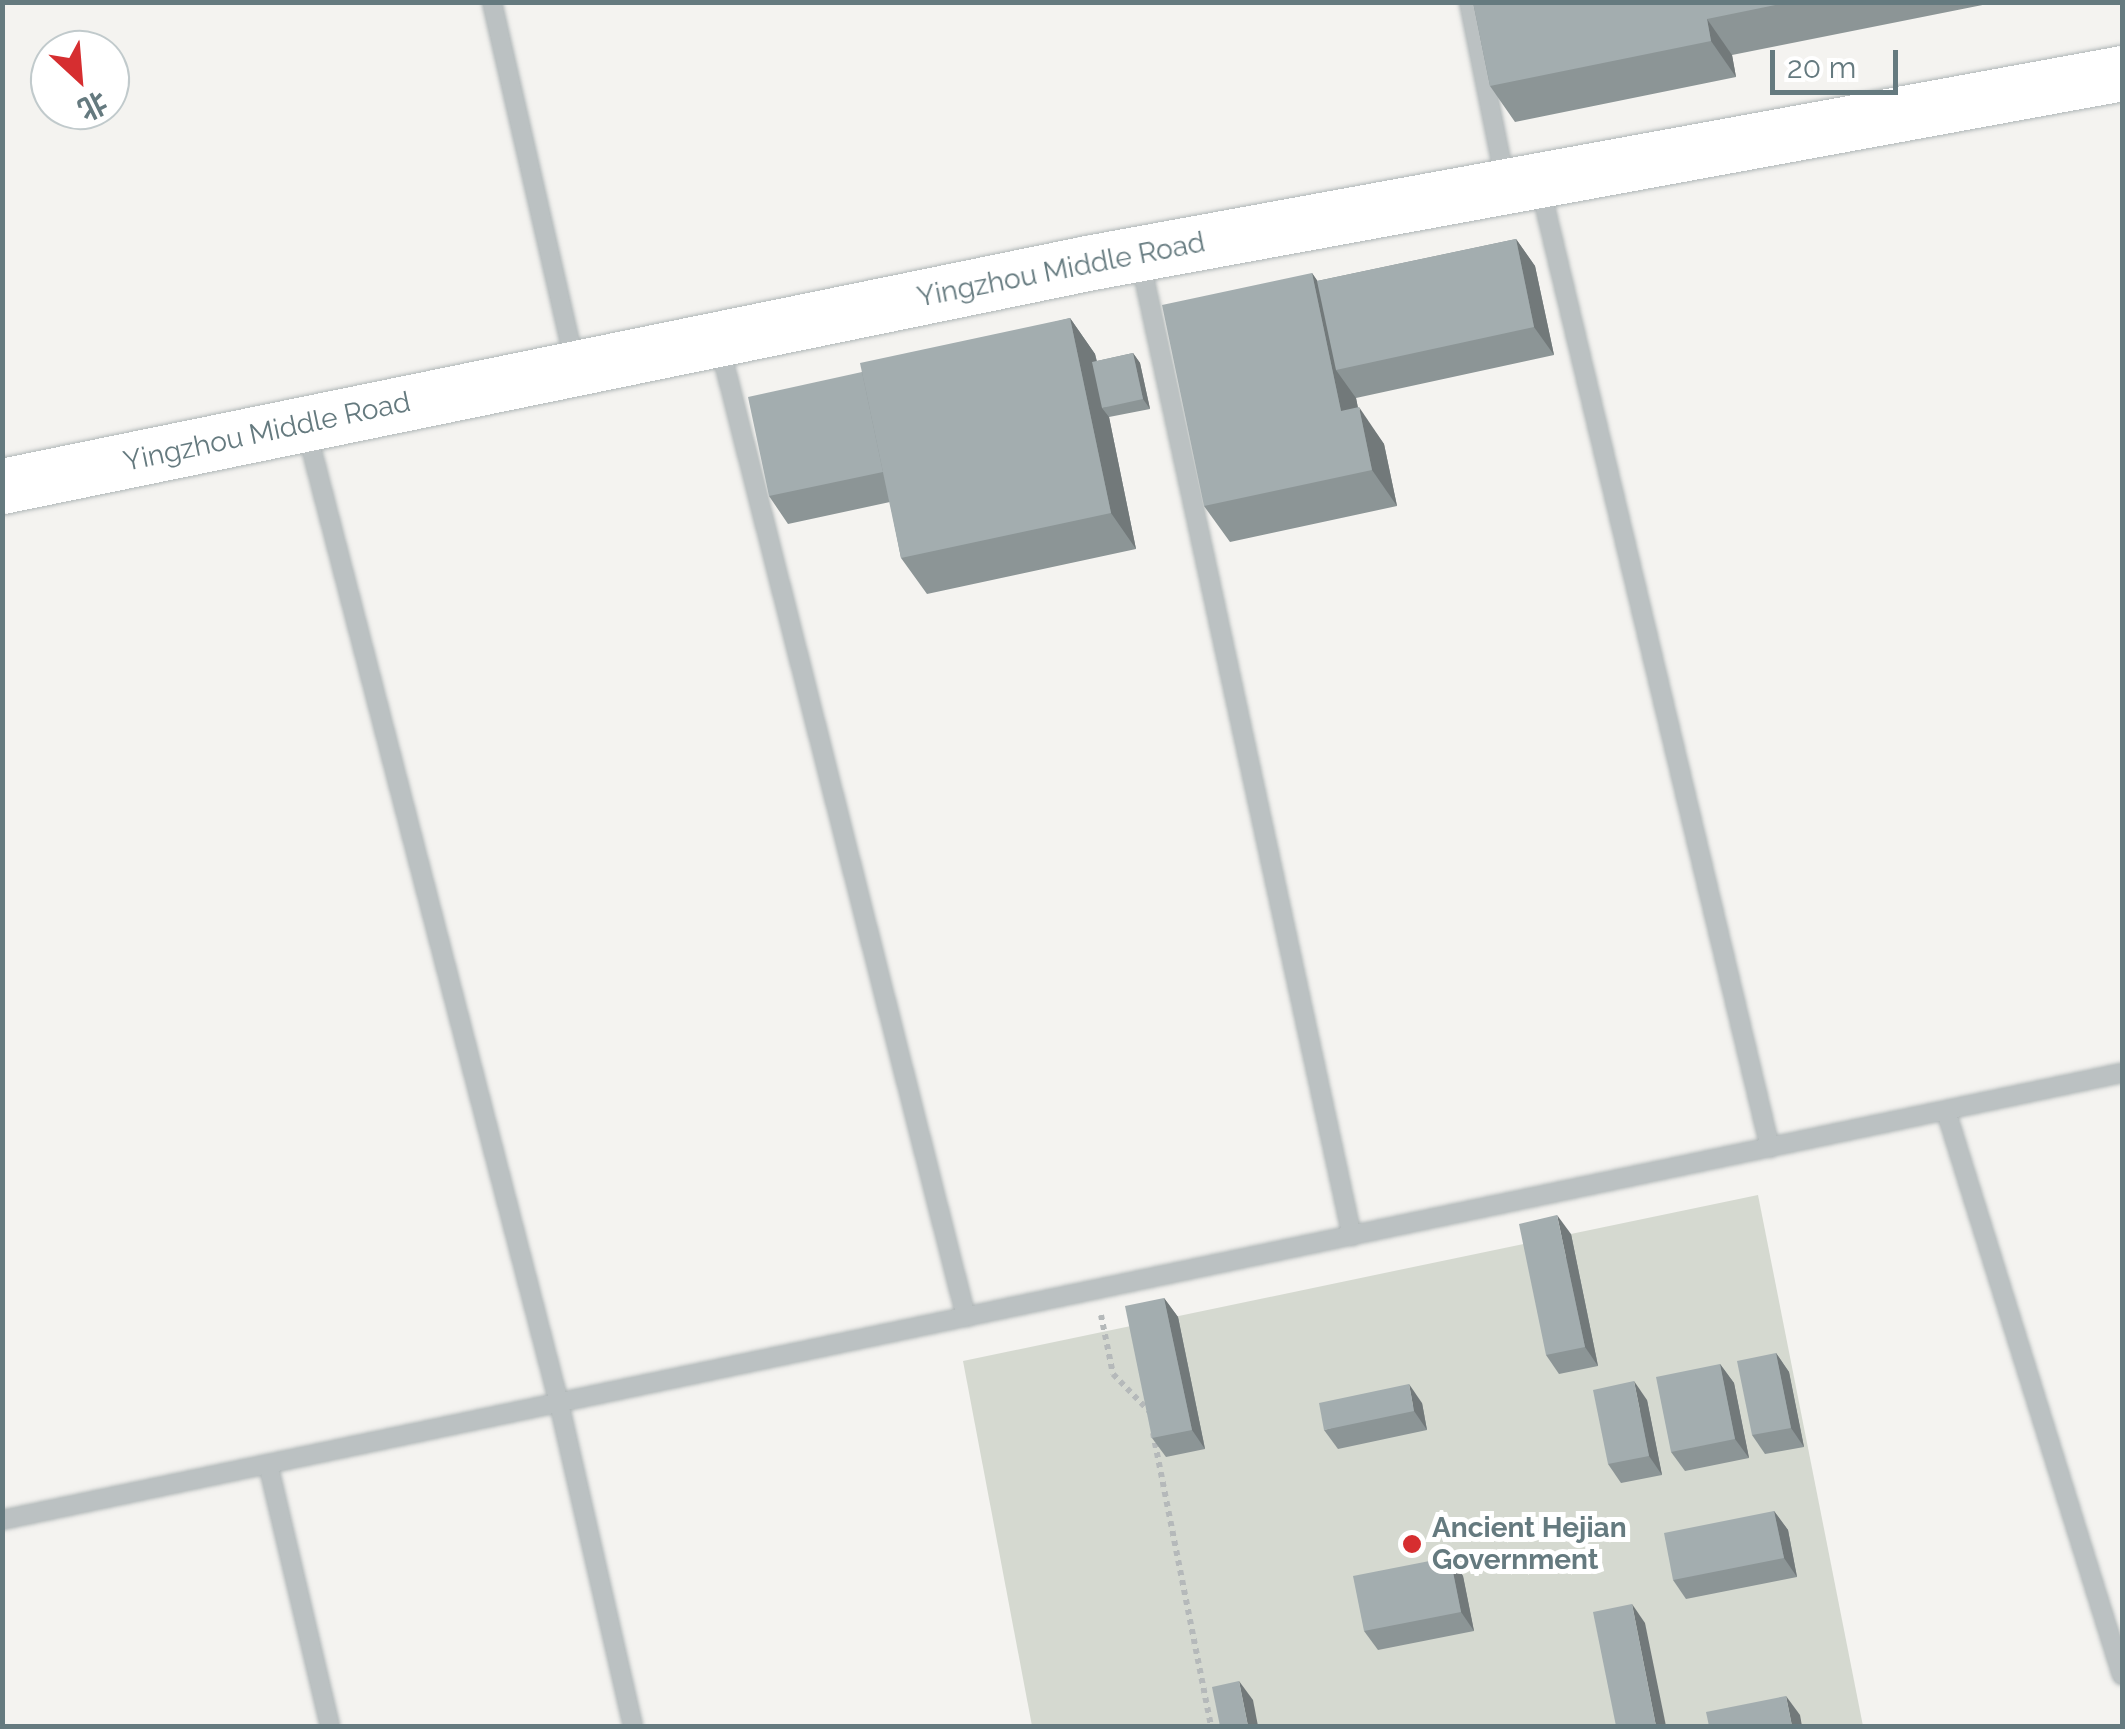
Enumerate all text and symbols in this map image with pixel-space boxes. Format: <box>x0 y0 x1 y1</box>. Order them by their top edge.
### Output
north arrow <box>30 30 130 130</box>
scale bar <box>1775 30 1902 92</box>
text: 20 m <box>1787 50 1856 85</box>
text: 北 <box>73 85 112 127</box>
street label: Yingzhou Middle Road <box>914 226 1208 314</box>
street label: Yingzhou Middle Road <box>121 385 413 479</box>
place label: Ancient Hejian Government <box>1432 1511 1627 1577</box>
marker: Ancient Hejian Government <box>1401 1533 1423 1555</box>

